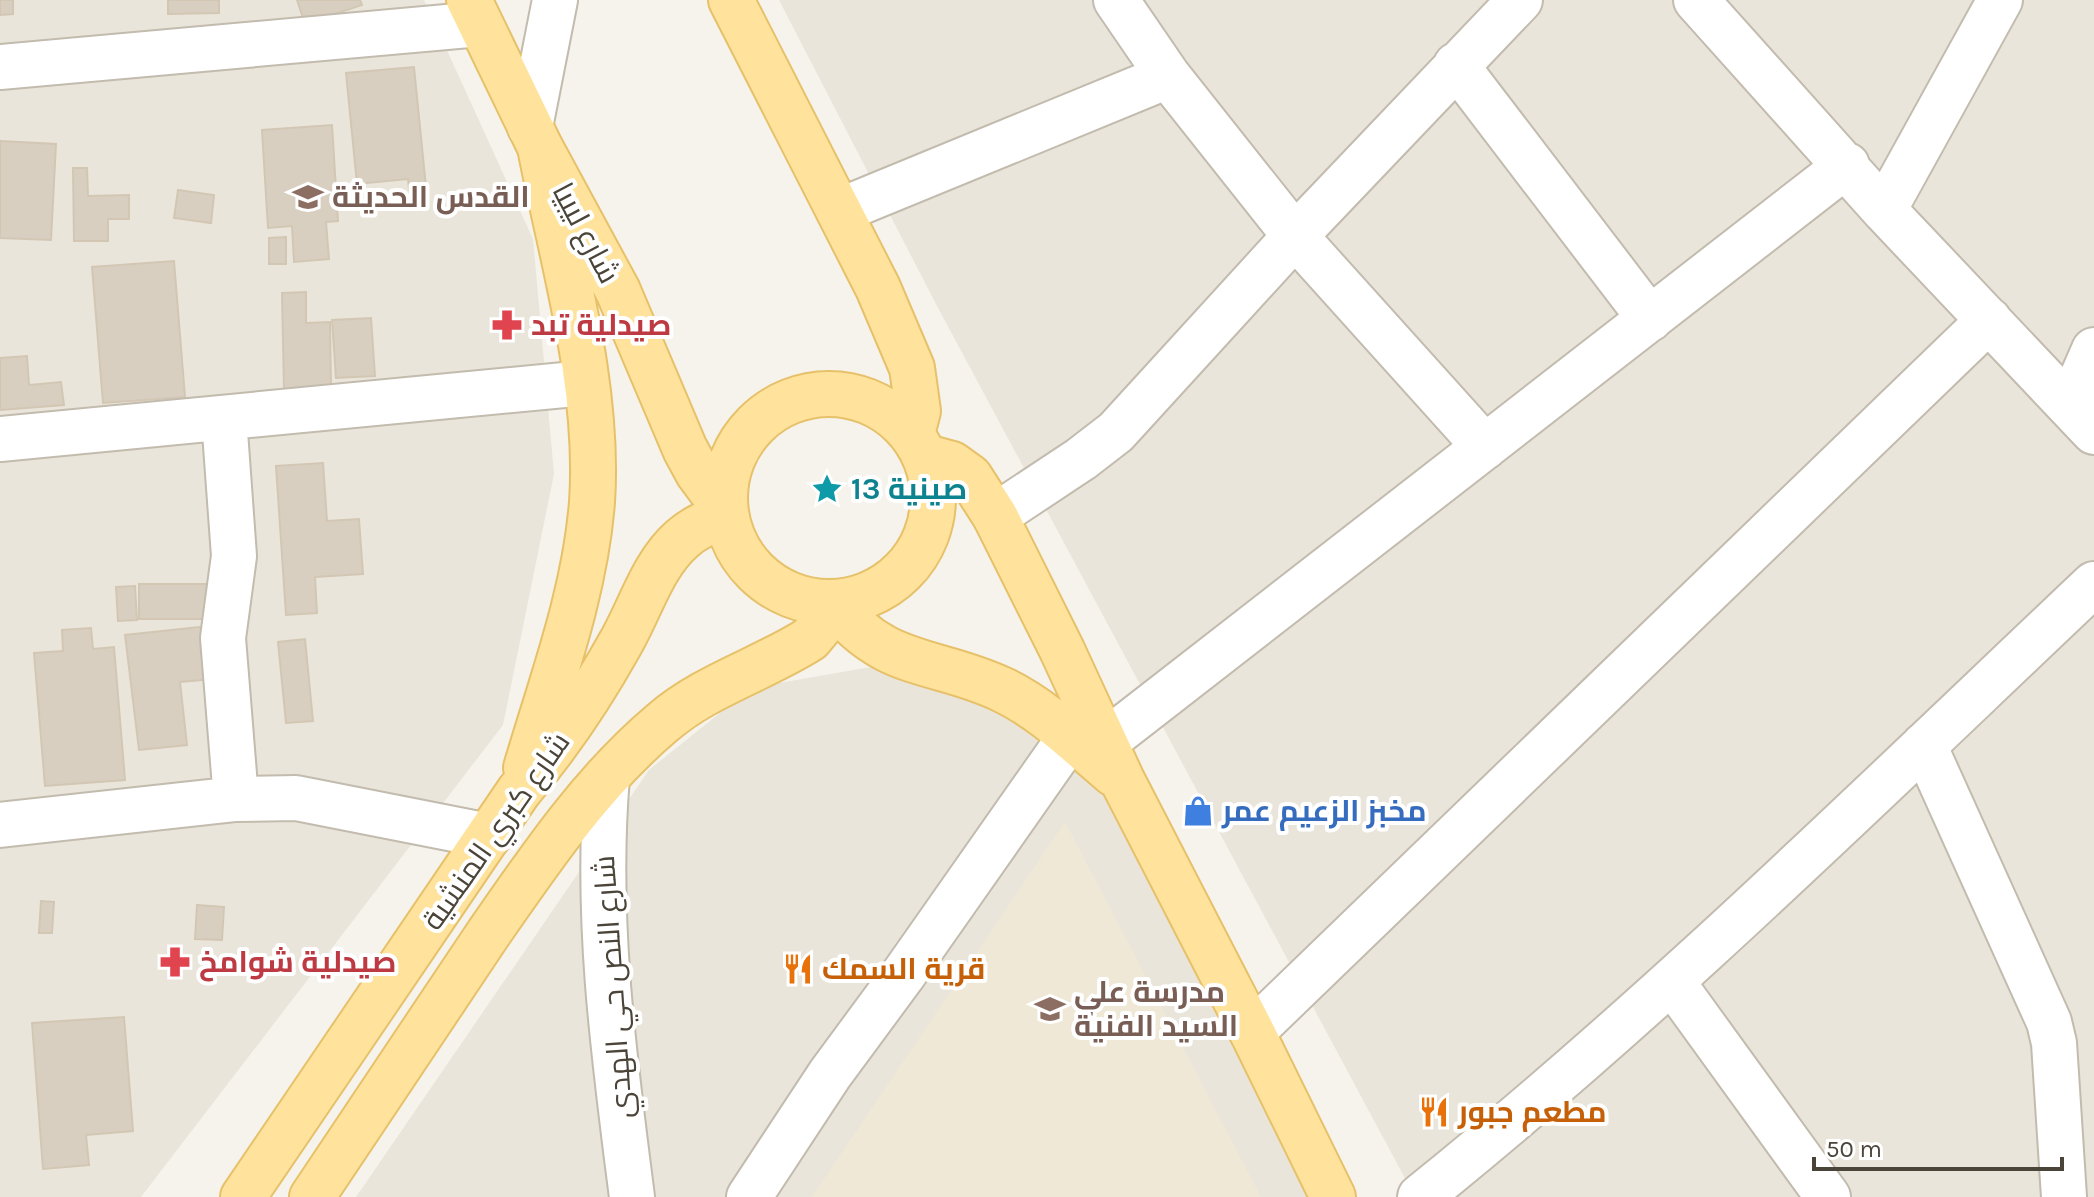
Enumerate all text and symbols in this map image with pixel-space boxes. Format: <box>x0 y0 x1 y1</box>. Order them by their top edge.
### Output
street label: شارع ليبيا <box>543 177 627 290</box>
place label: القدس الحديثة <box>332 179 530 215</box>
school or university icon: القدس الحديثة <box>291 180 325 214</box>
place label: صيدلية تبد <box>531 307 671 343</box>
pharmacy icon: صيدلية تبد <box>490 308 524 342</box>
place label: صينية 13 <box>851 471 967 507</box>
place icon: صينية 13 <box>810 472 844 506</box>
street label: شارع كبري المنشية <box>414 725 582 940</box>
place label: مخبز الزعيم عمر <box>1221 793 1427 831</box>
shop icon: مخبز الزعيم عمر <box>1181 794 1215 828</box>
street label: شارع النص حي الهدي <box>586 854 645 1120</box>
place label: صيدلية شوامخ <box>199 944 396 982</box>
pharmacy icon: صيدلية شوامخ <box>158 945 192 979</box>
place label: قرية السمك <box>822 951 985 987</box>
restaurant icon: قرية السمك <box>781 952 815 986</box>
place label: مدرسة علي السيد الفنية <box>1074 974 1238 1044</box>
school or university icon: مدرسة علي السيد الفنية <box>1033 992 1067 1026</box>
place label: مطعم جبور <box>1457 1094 1606 1132</box>
restaurant icon: مطعم جبور <box>1417 1095 1451 1129</box>
scale bar <box>1814 1121 2062 1171</box>
text: 50 m <box>1826 1135 1882 1163</box>

